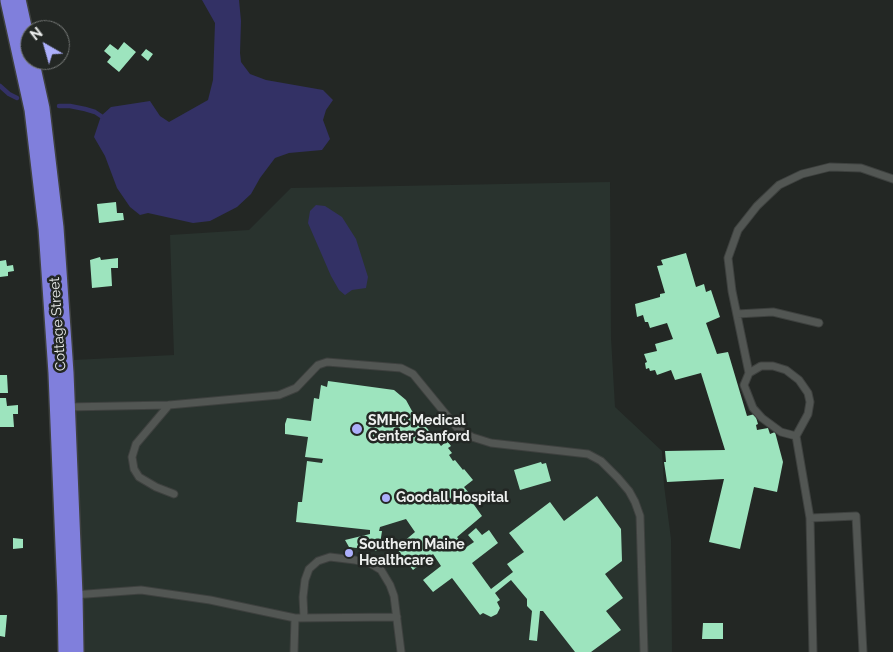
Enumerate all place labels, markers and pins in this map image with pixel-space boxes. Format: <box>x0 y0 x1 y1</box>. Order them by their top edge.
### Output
place label: SMHC Medical Center Sanford <box>368 413 470 446</box>
marker: SMHC Medical Center Sanford <box>350 422 364 436</box>
place label: Goodall Hospital <box>396 490 508 506</box>
marker: Goodall Hospital <box>380 492 392 504</box>
place label: Southern Maine Healthcare <box>359 537 465 570</box>
marker: Southern Maine Healthcare <box>343 547 355 559</box>

